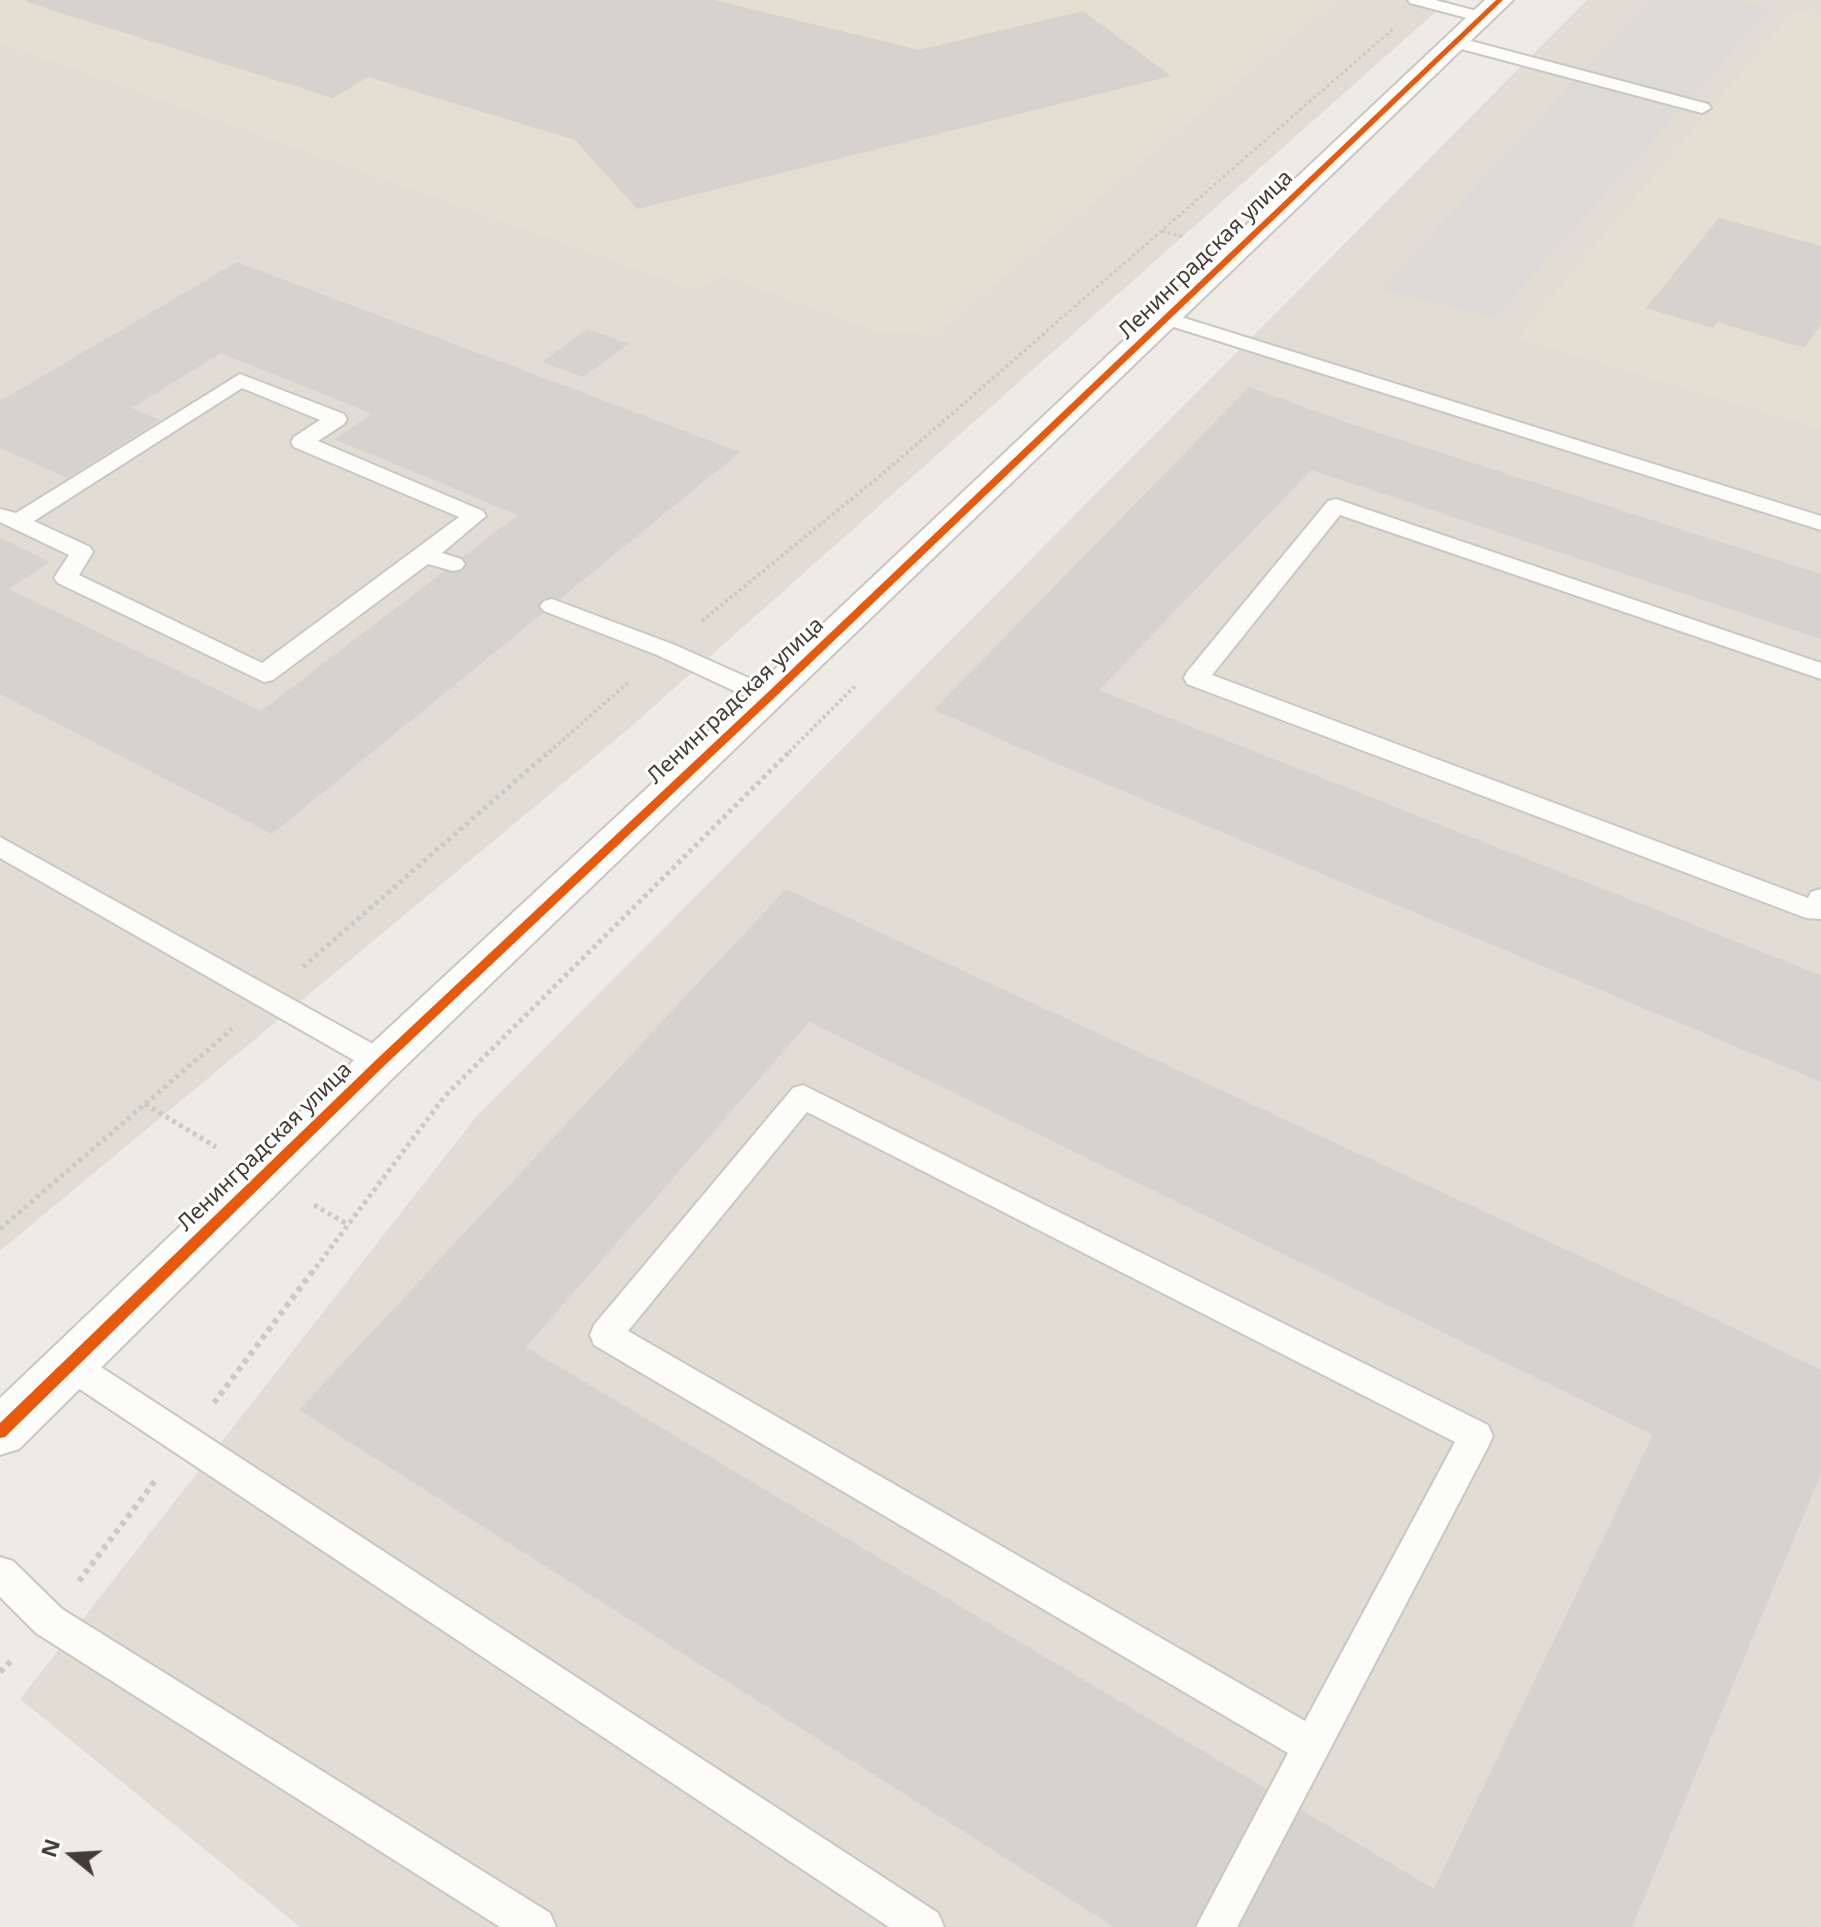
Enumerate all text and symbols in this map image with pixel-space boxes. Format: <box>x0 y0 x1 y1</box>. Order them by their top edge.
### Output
street label: Ленинградская улица <box>1113 165 1299 345</box>
street label: Ленинградская улица <box>642 612 830 790</box>
street label: Ленинградская улица <box>172 1057 358 1237</box>
north arrow <box>32 1815 112 1895</box>
text: N <box>32 1834 66 1861</box>

